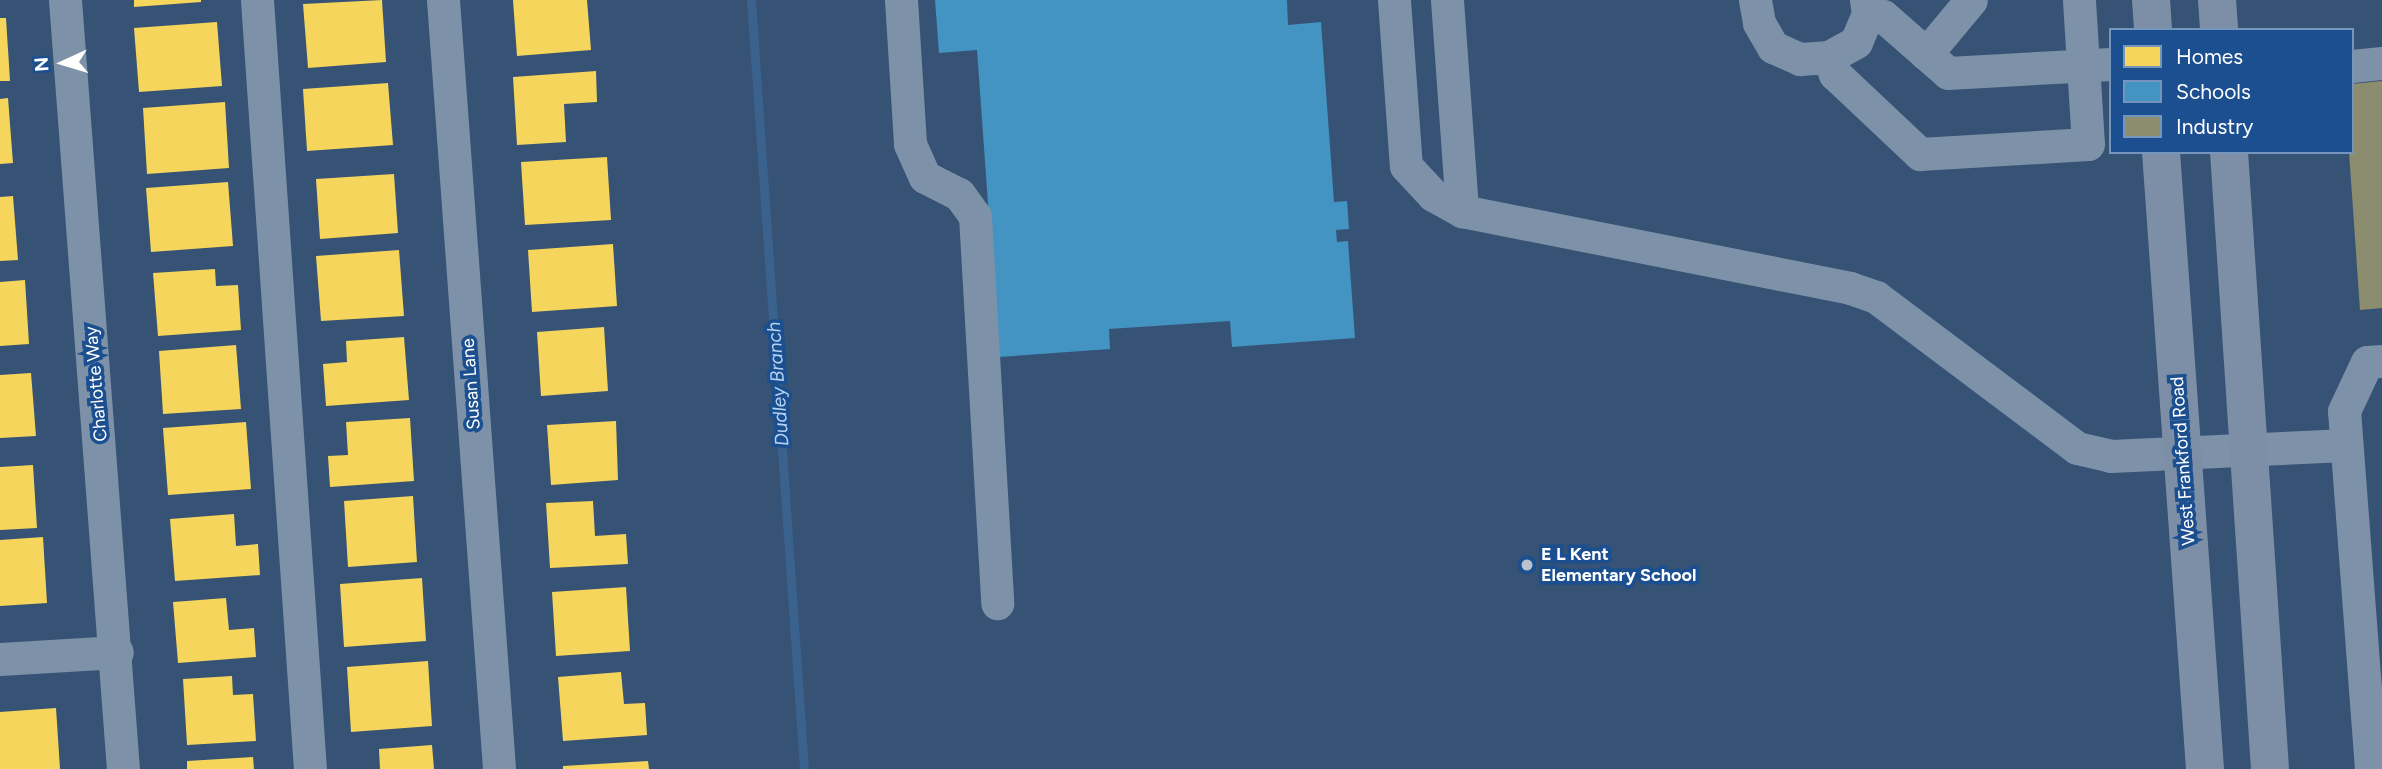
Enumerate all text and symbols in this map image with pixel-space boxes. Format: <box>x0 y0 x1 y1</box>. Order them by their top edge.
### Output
north arrow <box>28 28 98 98</box>
legend <box>2109 28 2354 154</box>
text: Homes <box>2176 44 2243 69</box>
text: N <box>30 56 54 73</box>
text: Schools <box>2176 79 2251 104</box>
text: Industry <box>2176 114 2253 139</box>
water label: Dudley Branch <box>762 321 794 447</box>
street label: Charlotte Way <box>80 325 112 443</box>
street label: Susan Lane <box>457 338 485 430</box>
street label: West Frankford Road <box>2166 376 2200 546</box>
place label: E L Kent Elementary School <box>1541 544 1696 586</box>
marker: E L Kent Elementary School <box>1519 557 1535 573</box>

